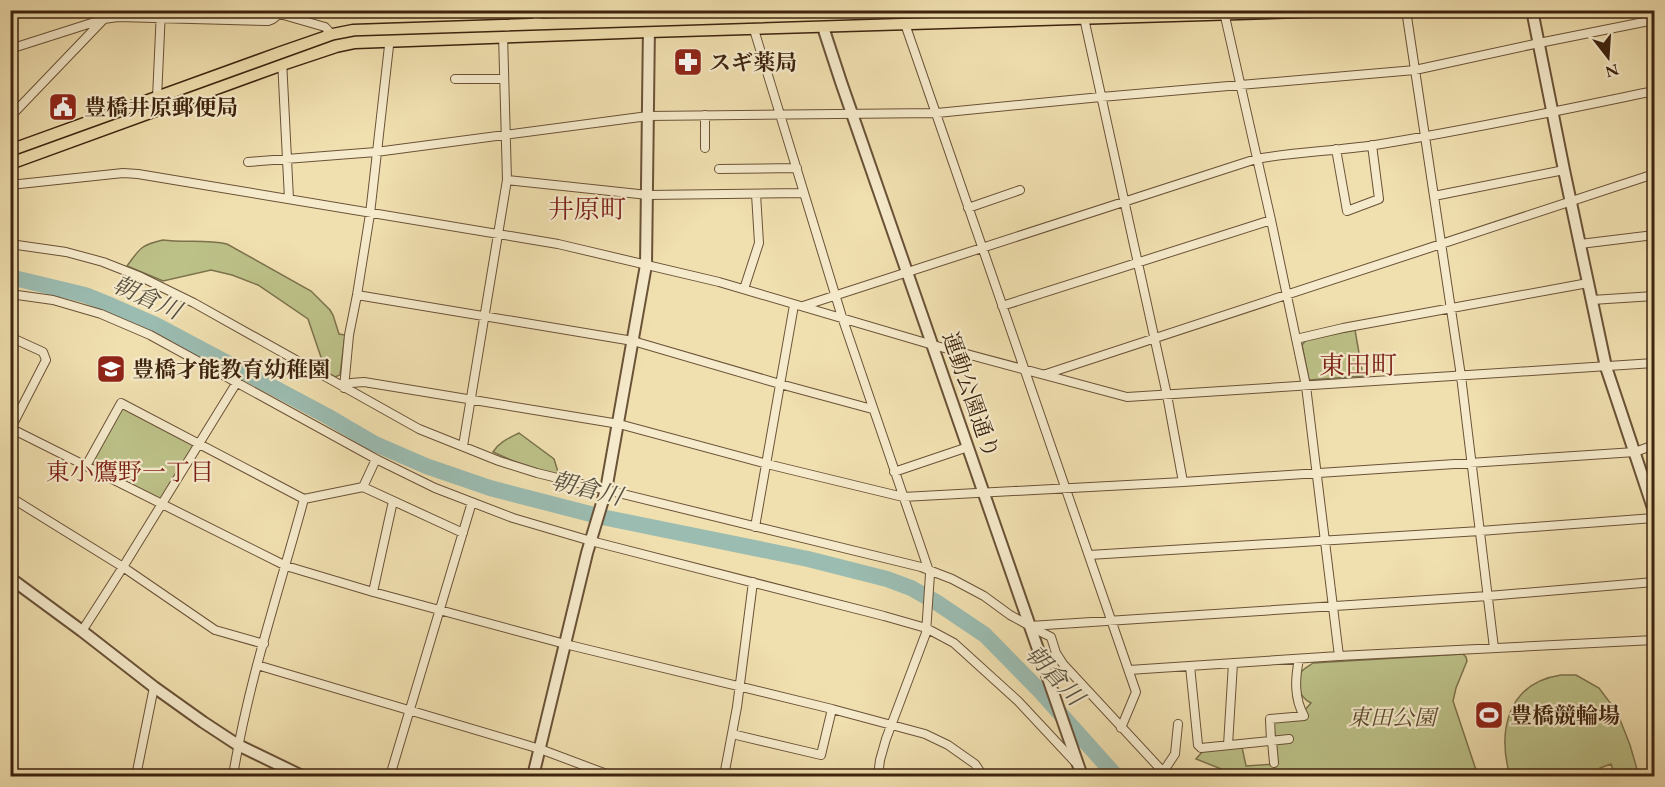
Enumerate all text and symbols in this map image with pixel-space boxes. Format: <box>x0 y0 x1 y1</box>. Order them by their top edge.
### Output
north arrow <box>1578 27 1638 87</box>
pharmacy icon: スギ薬局 <box>672 46 704 78</box>
place label: スギ薬局 <box>709 48 797 77</box>
text: N <box>1603 59 1622 83</box>
public building icon: 豊橋井原郵便局 <box>47 91 79 123</box>
place label: 豊橋井原郵便局 <box>84 93 238 122</box>
district label: 井原町 <box>548 192 626 226</box>
water label: 朝倉川 <box>108 268 189 327</box>
street label: 運動公園通り <box>936 328 1006 462</box>
district label: 東田町 <box>1319 348 1397 382</box>
school or university icon: 豊橋才能教育幼稚園 <box>95 353 127 385</box>
place label: 豊橋才能教育幼稚園 <box>132 355 330 384</box>
district label: 東小鷹野一丁目 <box>46 456 214 487</box>
water label: 朝倉川 <box>548 464 629 512</box>
water label: 朝倉川 <box>1019 638 1093 714</box>
sports icon: 豊橋競輪場 <box>1473 699 1505 731</box>
place label: 豊橋競輪場 <box>1510 701 1620 730</box>
park label: 東田公園 <box>1348 703 1439 732</box>

